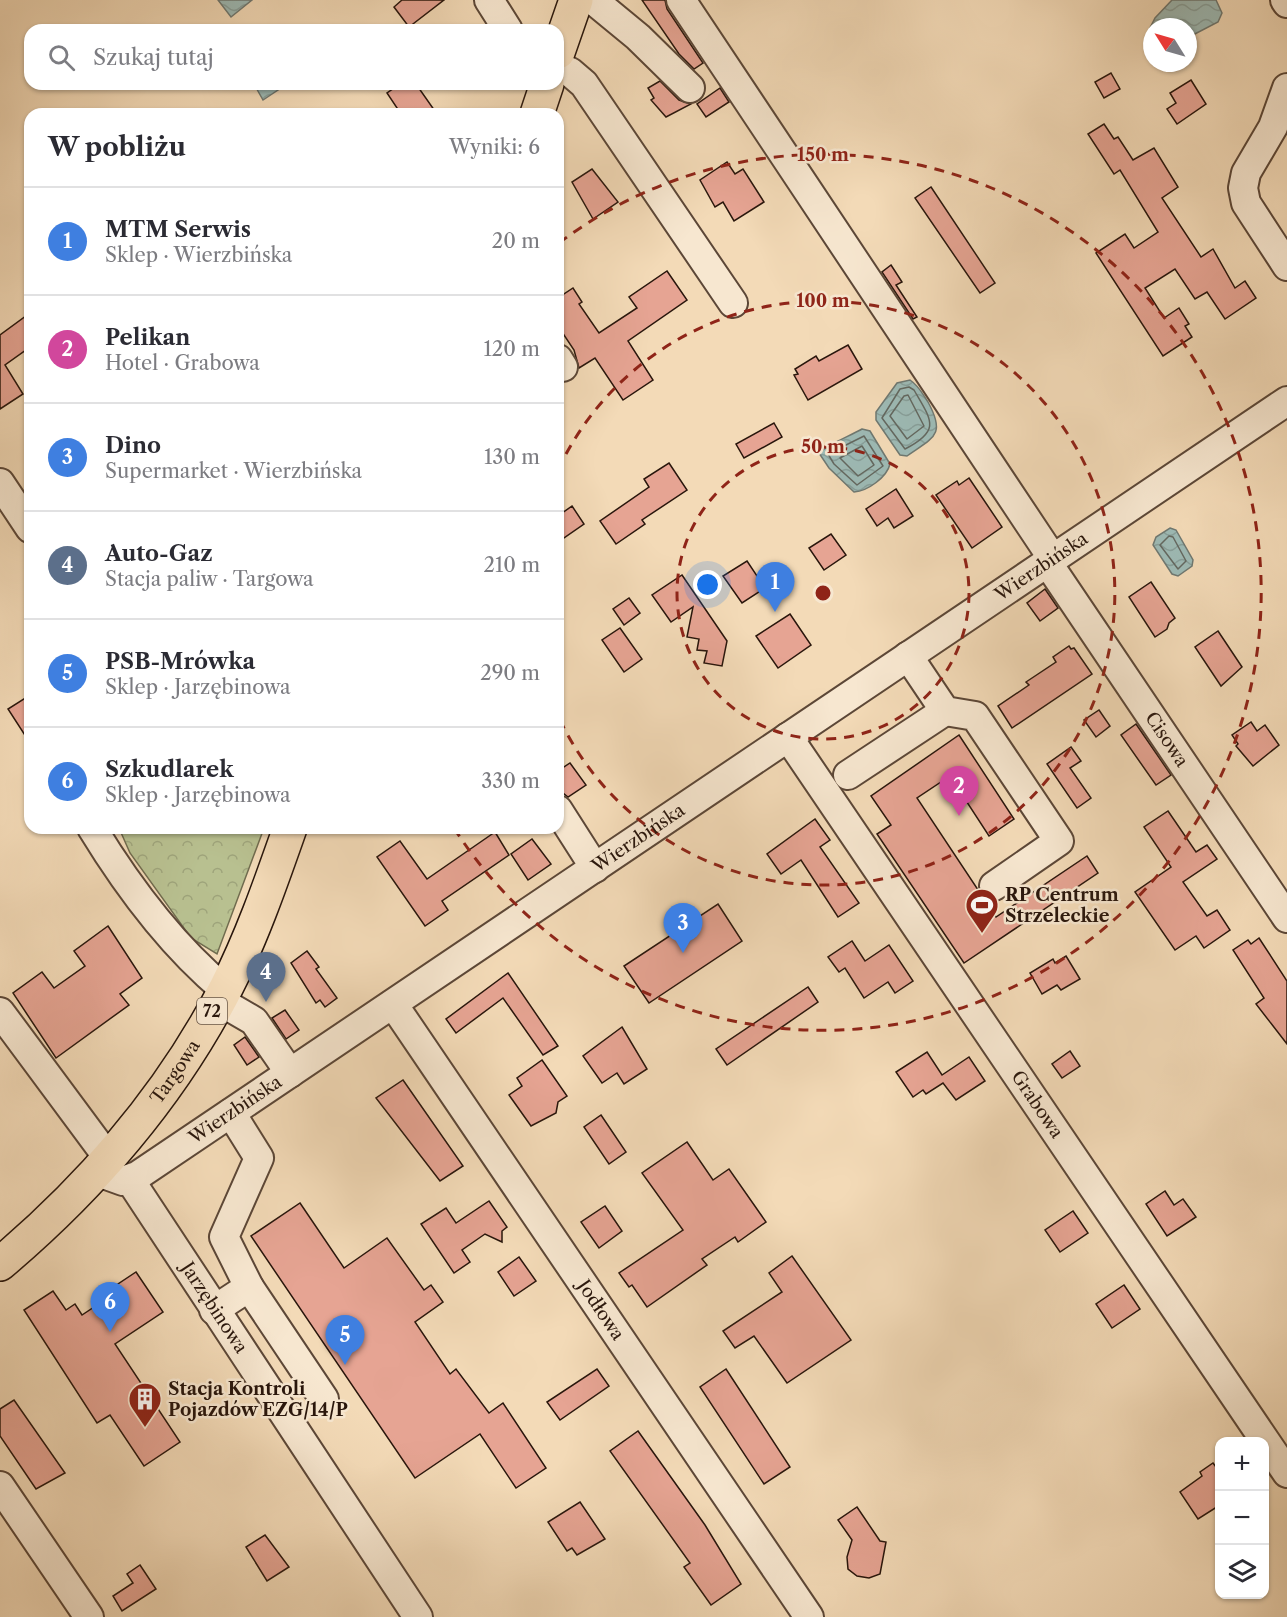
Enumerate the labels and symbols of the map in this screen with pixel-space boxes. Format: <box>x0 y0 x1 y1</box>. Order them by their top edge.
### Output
north arrow <box>1143 18 1197 72</box>
text: 150 m <box>797 144 849 166</box>
text: 100 m <box>796 290 850 312</box>
text: 50 m <box>801 436 845 458</box>
street label: Wierzbińska <box>990 527 1092 606</box>
pin: 1 <box>756 562 794 612</box>
your location <box>693 570 722 599</box>
centre of rings <box>813 583 833 603</box>
street label: Cisowa <box>1140 708 1193 772</box>
pin: 2 <box>940 766 978 816</box>
street label: Wierzbińska <box>587 799 689 878</box>
place label: RP Centrum Strzeleckie <box>1005 884 1119 927</box>
sports icon: RP Centrum Strzeleckie <box>964 887 1000 934</box>
pin: 3 <box>664 904 702 953</box>
pin: 4 <box>246 952 286 1002</box>
road number: 72 <box>197 998 227 1024</box>
street label: Targowa <box>146 1035 205 1108</box>
street label: Grabowa <box>1007 1067 1068 1143</box>
street label: Wierzbińska <box>184 1070 286 1149</box>
street label: Jarzębinowa <box>175 1256 252 1358</box>
street label: Jodłowa <box>571 1273 629 1345</box>
pin: 6 <box>90 1282 130 1332</box>
pin: 5 <box>326 1316 364 1365</box>
place label: Stacja Kontroli Pojazdów EZG/14/P <box>168 1378 348 1421</box>
building icon: Stacja Kontroli Pojazdów EZG/14/P <box>127 1381 163 1428</box>

